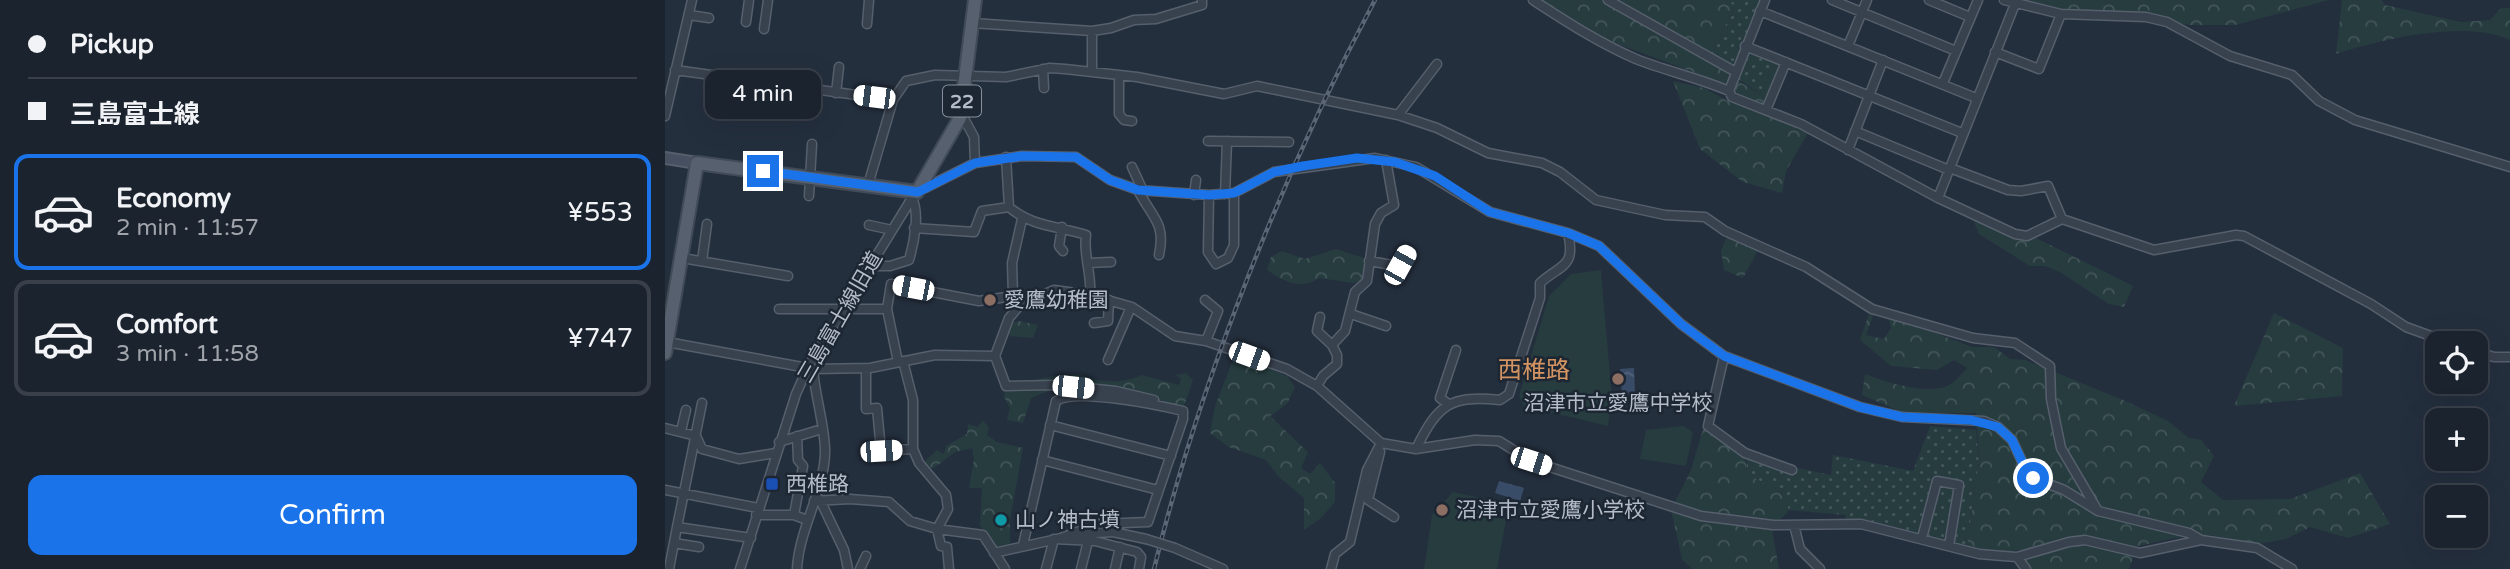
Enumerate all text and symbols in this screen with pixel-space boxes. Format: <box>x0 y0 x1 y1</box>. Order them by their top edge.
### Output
text: Pickup <box>70 29 154 60</box>
callout: 4 min <box>705 69 821 118</box>
text: 4 min <box>732 80 794 108</box>
car <box>852 84 897 110</box>
road number: 22 <box>943 86 981 116</box>
text: 三島富士線 <box>70 99 200 130</box>
route end <box>747 155 779 187</box>
icon: car <box>32 181 95 244</box>
text: Economy <box>116 183 231 214</box>
text: ¥553 <box>567 197 633 228</box>
text: 2 min · 11:57 <box>116 214 259 242</box>
car <box>1381 242 1420 288</box>
street label: 三島富士線旧道 <box>793 247 888 387</box>
car <box>891 274 936 302</box>
place label: 愛鷹幼稚園 <box>1004 288 1109 313</box>
marker: 愛鷹幼稚園 <box>982 292 998 308</box>
icon: car <box>32 307 95 370</box>
text: Comfort <box>116 309 218 340</box>
text: ¥747 <box>567 323 633 354</box>
map controls <box>2425 331 2488 548</box>
button: locate <box>2425 331 2488 394</box>
car <box>1226 339 1273 373</box>
text: 3 min · 11:58 <box>116 340 259 368</box>
district label: 西椎路 <box>1498 356 1570 385</box>
marker: 沼津市立愛鷹中学校 <box>1610 371 1626 387</box>
car <box>1052 374 1095 400</box>
place label: 沼津市立愛鷹中学校 <box>1524 391 1713 416</box>
button: + <box>2425 408 2488 471</box>
car <box>860 439 903 463</box>
car <box>1508 445 1555 477</box>
route start <box>2017 462 2049 494</box>
place label: 西椎路 <box>786 472 849 497</box>
button: Confirm <box>28 475 637 555</box>
marker: 西椎路 <box>764 476 780 492</box>
button: − <box>2425 485 2488 548</box>
place label: 沼津市立愛鷹小学校 <box>1456 498 1645 523</box>
marker: 沼津市立愛鷹小学校 <box>1434 502 1450 518</box>
place label: 山ノ神古墳 <box>1015 508 1120 533</box>
marker: 山ノ神古墳 <box>993 512 1009 528</box>

